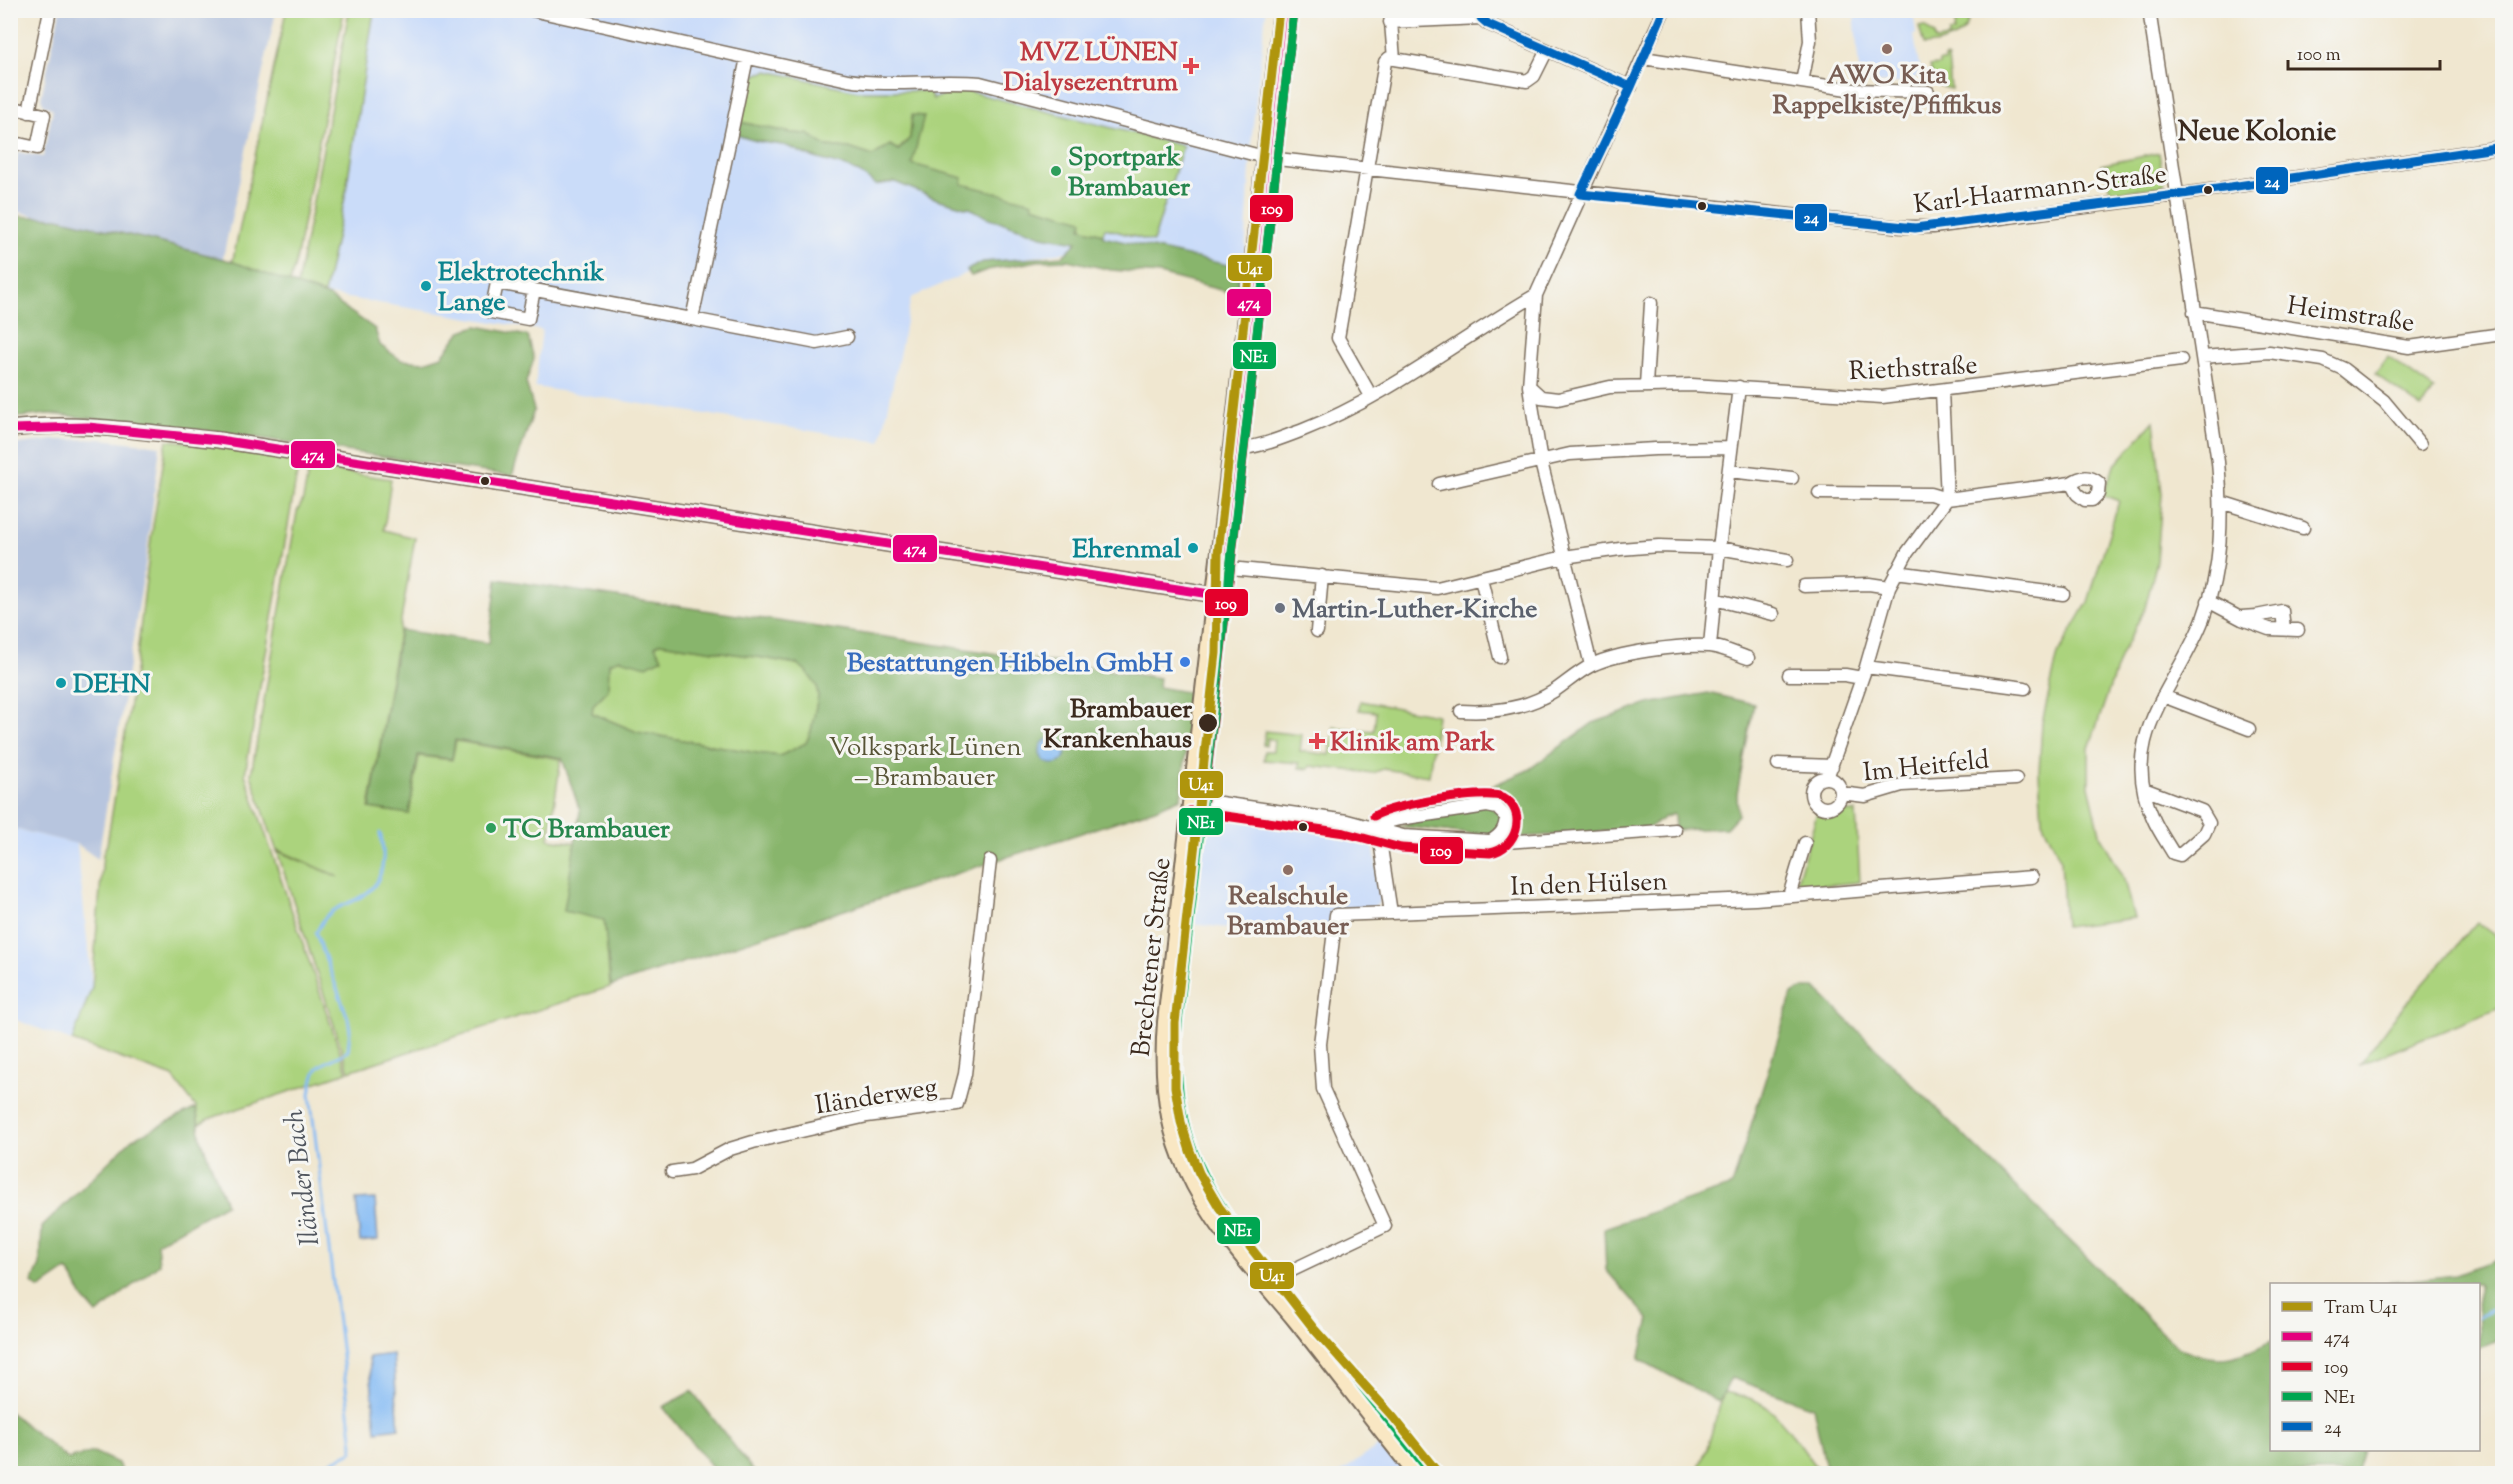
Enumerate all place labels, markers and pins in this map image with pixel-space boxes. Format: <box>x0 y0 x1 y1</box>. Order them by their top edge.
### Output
place label: MVZ LÜNEN Dialysezentrum <box>1004 35 1178 102</box>
marker: AWO Kita Rappelkiste/Pfiffikus <box>1880 42 1894 56</box>
marker: MVZ LÜNEN Dialysezentrum <box>1182 57 1200 75</box>
place label: AWO Kita Rappelkiste/Pfiffikus <box>1772 58 2002 125</box>
place label: Sportpark Brambauer <box>1068 140 1190 207</box>
marker: Sportpark Brambauer <box>1049 164 1063 178</box>
unlabelled marker <box>2202 184 2214 196</box>
unlabelled marker <box>1696 200 1708 212</box>
place label: Elektrotechnik Lange <box>438 255 605 322</box>
marker: Elektrotechnik Lange <box>419 279 433 293</box>
unlabelled marker <box>479 475 491 487</box>
place label: Ehrenmal <box>1072 532 1182 569</box>
marker: Ehrenmal <box>1186 541 1200 555</box>
place label: Martin-Luther-Kirche <box>1292 592 1537 629</box>
marker: Martin-Luther-Kirche <box>1273 601 1287 615</box>
place label: Bestattungen Hibbeln GmbH <box>847 646 1173 683</box>
marker: Bestattungen Hibbeln GmbH <box>1178 655 1192 669</box>
place label: DEHN <box>73 667 151 704</box>
marker: DEHN <box>54 676 68 690</box>
place label: Brambauer Krankenhaus <box>1043 692 1192 759</box>
marker: Brambauer Krankenhaus <box>1197 712 1219 734</box>
place label: Klinik am Park <box>1330 725 1495 762</box>
marker: Klinik am Park <box>1308 732 1326 750</box>
place label: TC Brambauer <box>503 812 670 849</box>
marker: TC Brambauer <box>484 821 498 835</box>
unlabelled marker <box>1297 821 1309 833</box>
marker: Realschule Brambauer <box>1281 863 1295 877</box>
place label: Realschule Brambauer <box>1227 879 1349 946</box>

